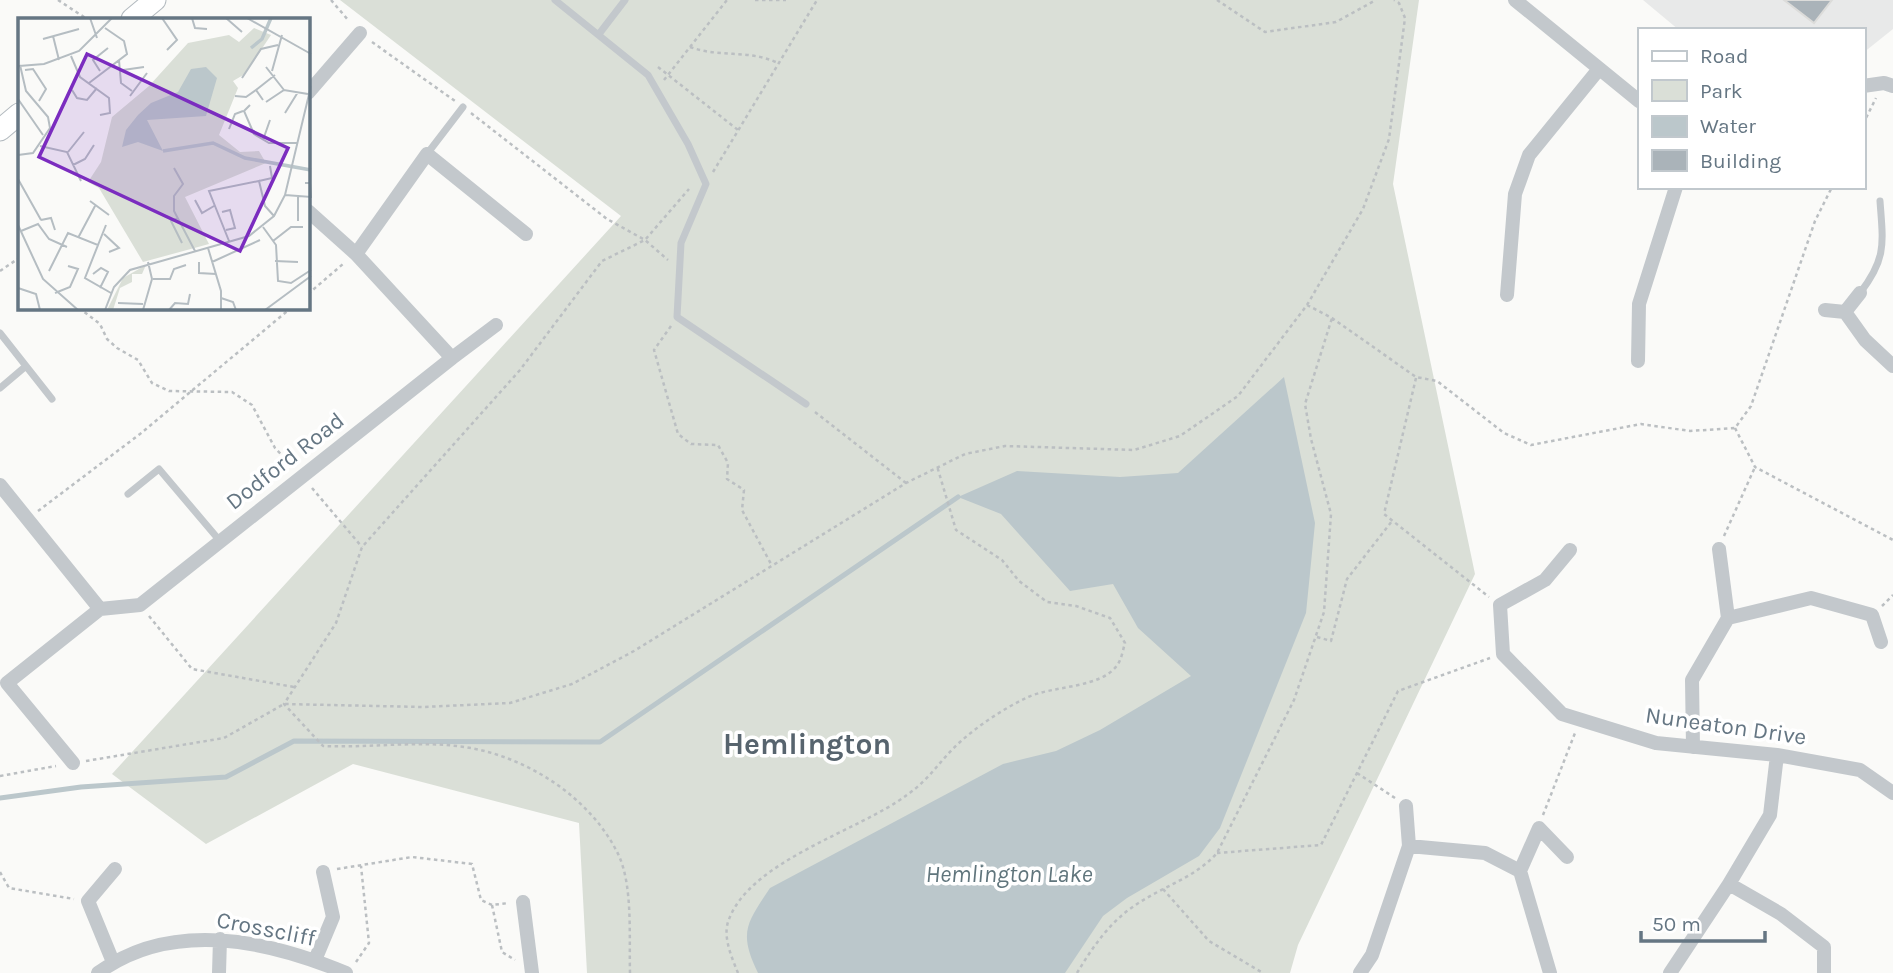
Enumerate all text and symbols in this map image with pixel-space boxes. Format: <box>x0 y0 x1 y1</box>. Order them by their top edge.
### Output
inset map <box>18 18 310 310</box>
legend <box>1638 28 1865 189</box>
text: Road <box>1700 44 1748 68</box>
text: Park <box>1700 79 1743 103</box>
text: Water <box>1700 114 1756 138</box>
text: Building <box>1700 149 1781 173</box>
street label: Dodford Road <box>221 407 349 515</box>
street label: Nuneaton Drive <box>1644 701 1808 751</box>
district label: Hemlington <box>723 726 891 762</box>
water label: Hemlington Lake <box>925 860 1093 888</box>
scale bar <box>1641 900 1765 944</box>
street label: Crosscliff <box>214 906 318 952</box>
text: 50 m <box>1652 912 1701 936</box>

